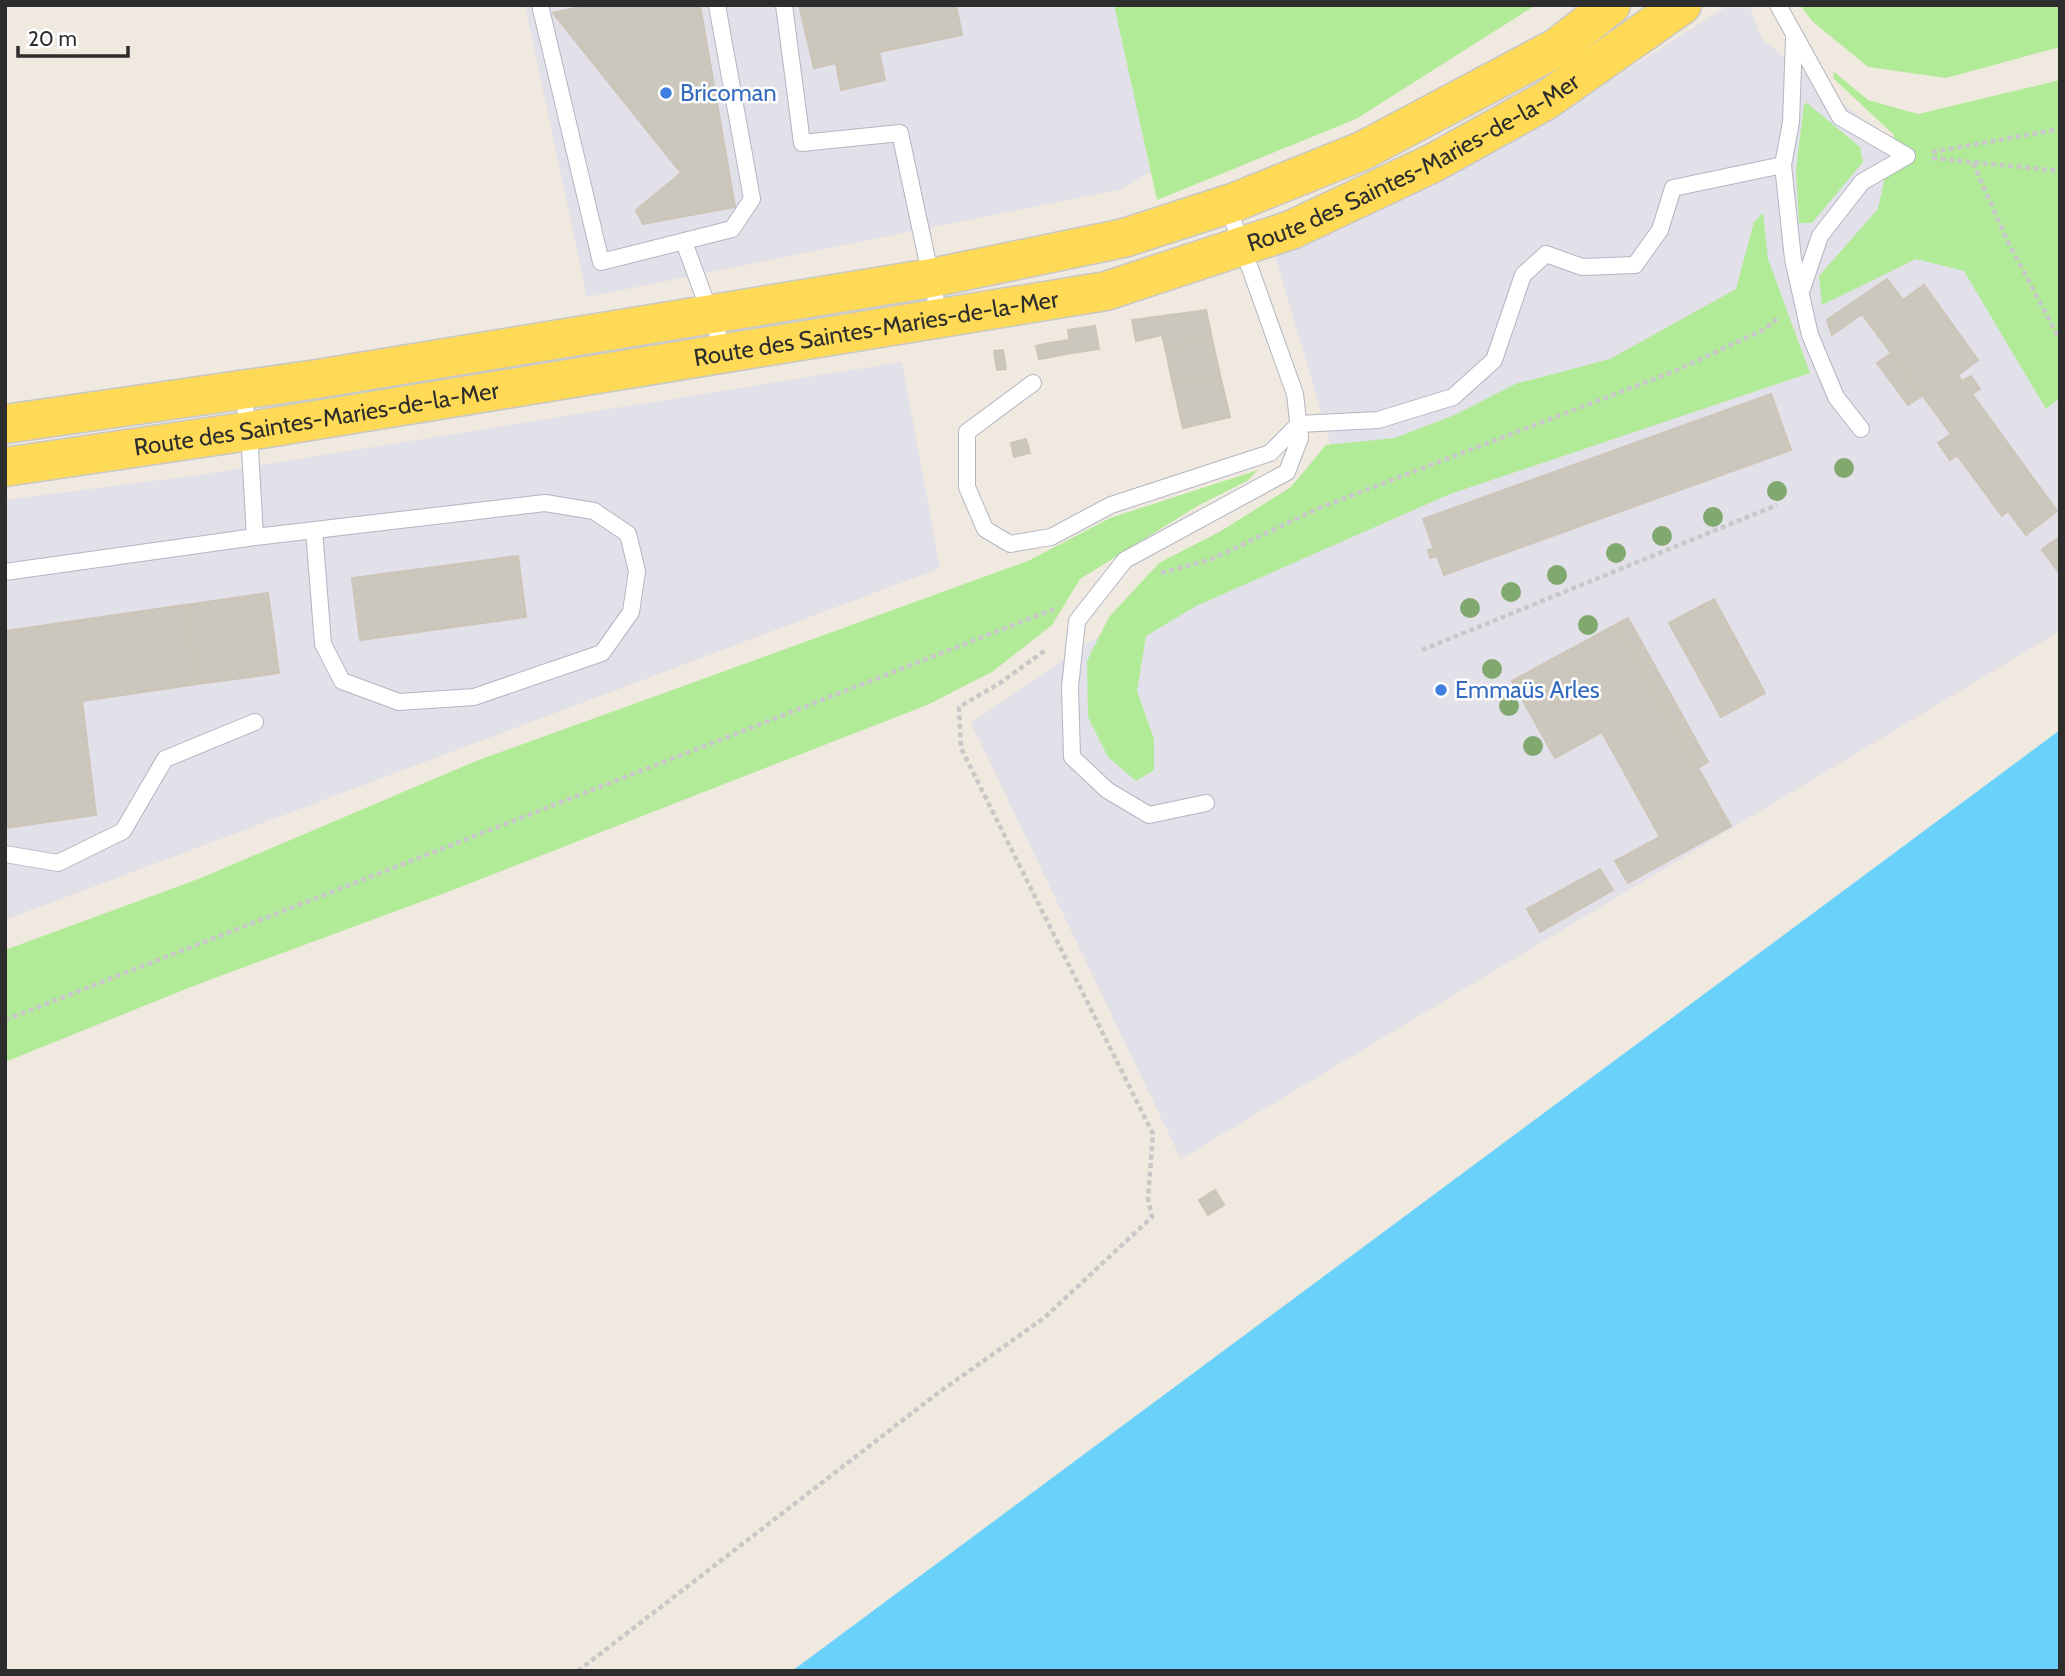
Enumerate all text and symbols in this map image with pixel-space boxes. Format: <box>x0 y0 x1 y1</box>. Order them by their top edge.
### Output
scale bar <box>18 14 128 58</box>
text: 20 m <box>28 26 77 51</box>
street label: Route des Saintes-Maries-de-la-Mer <box>1243 66 1585 257</box>
place label: Bricoman <box>680 78 777 107</box>
marker: Bricoman <box>658 85 674 101</box>
street label: Route des Saintes-Maries-de-la-Mer <box>691 284 1061 372</box>
street label: Route des Saintes-Maries-de-la-Mer <box>132 375 501 462</box>
place label: Emmaüs Arles <box>1455 675 1600 704</box>
marker: Emmaüs Arles <box>1433 682 1449 698</box>

